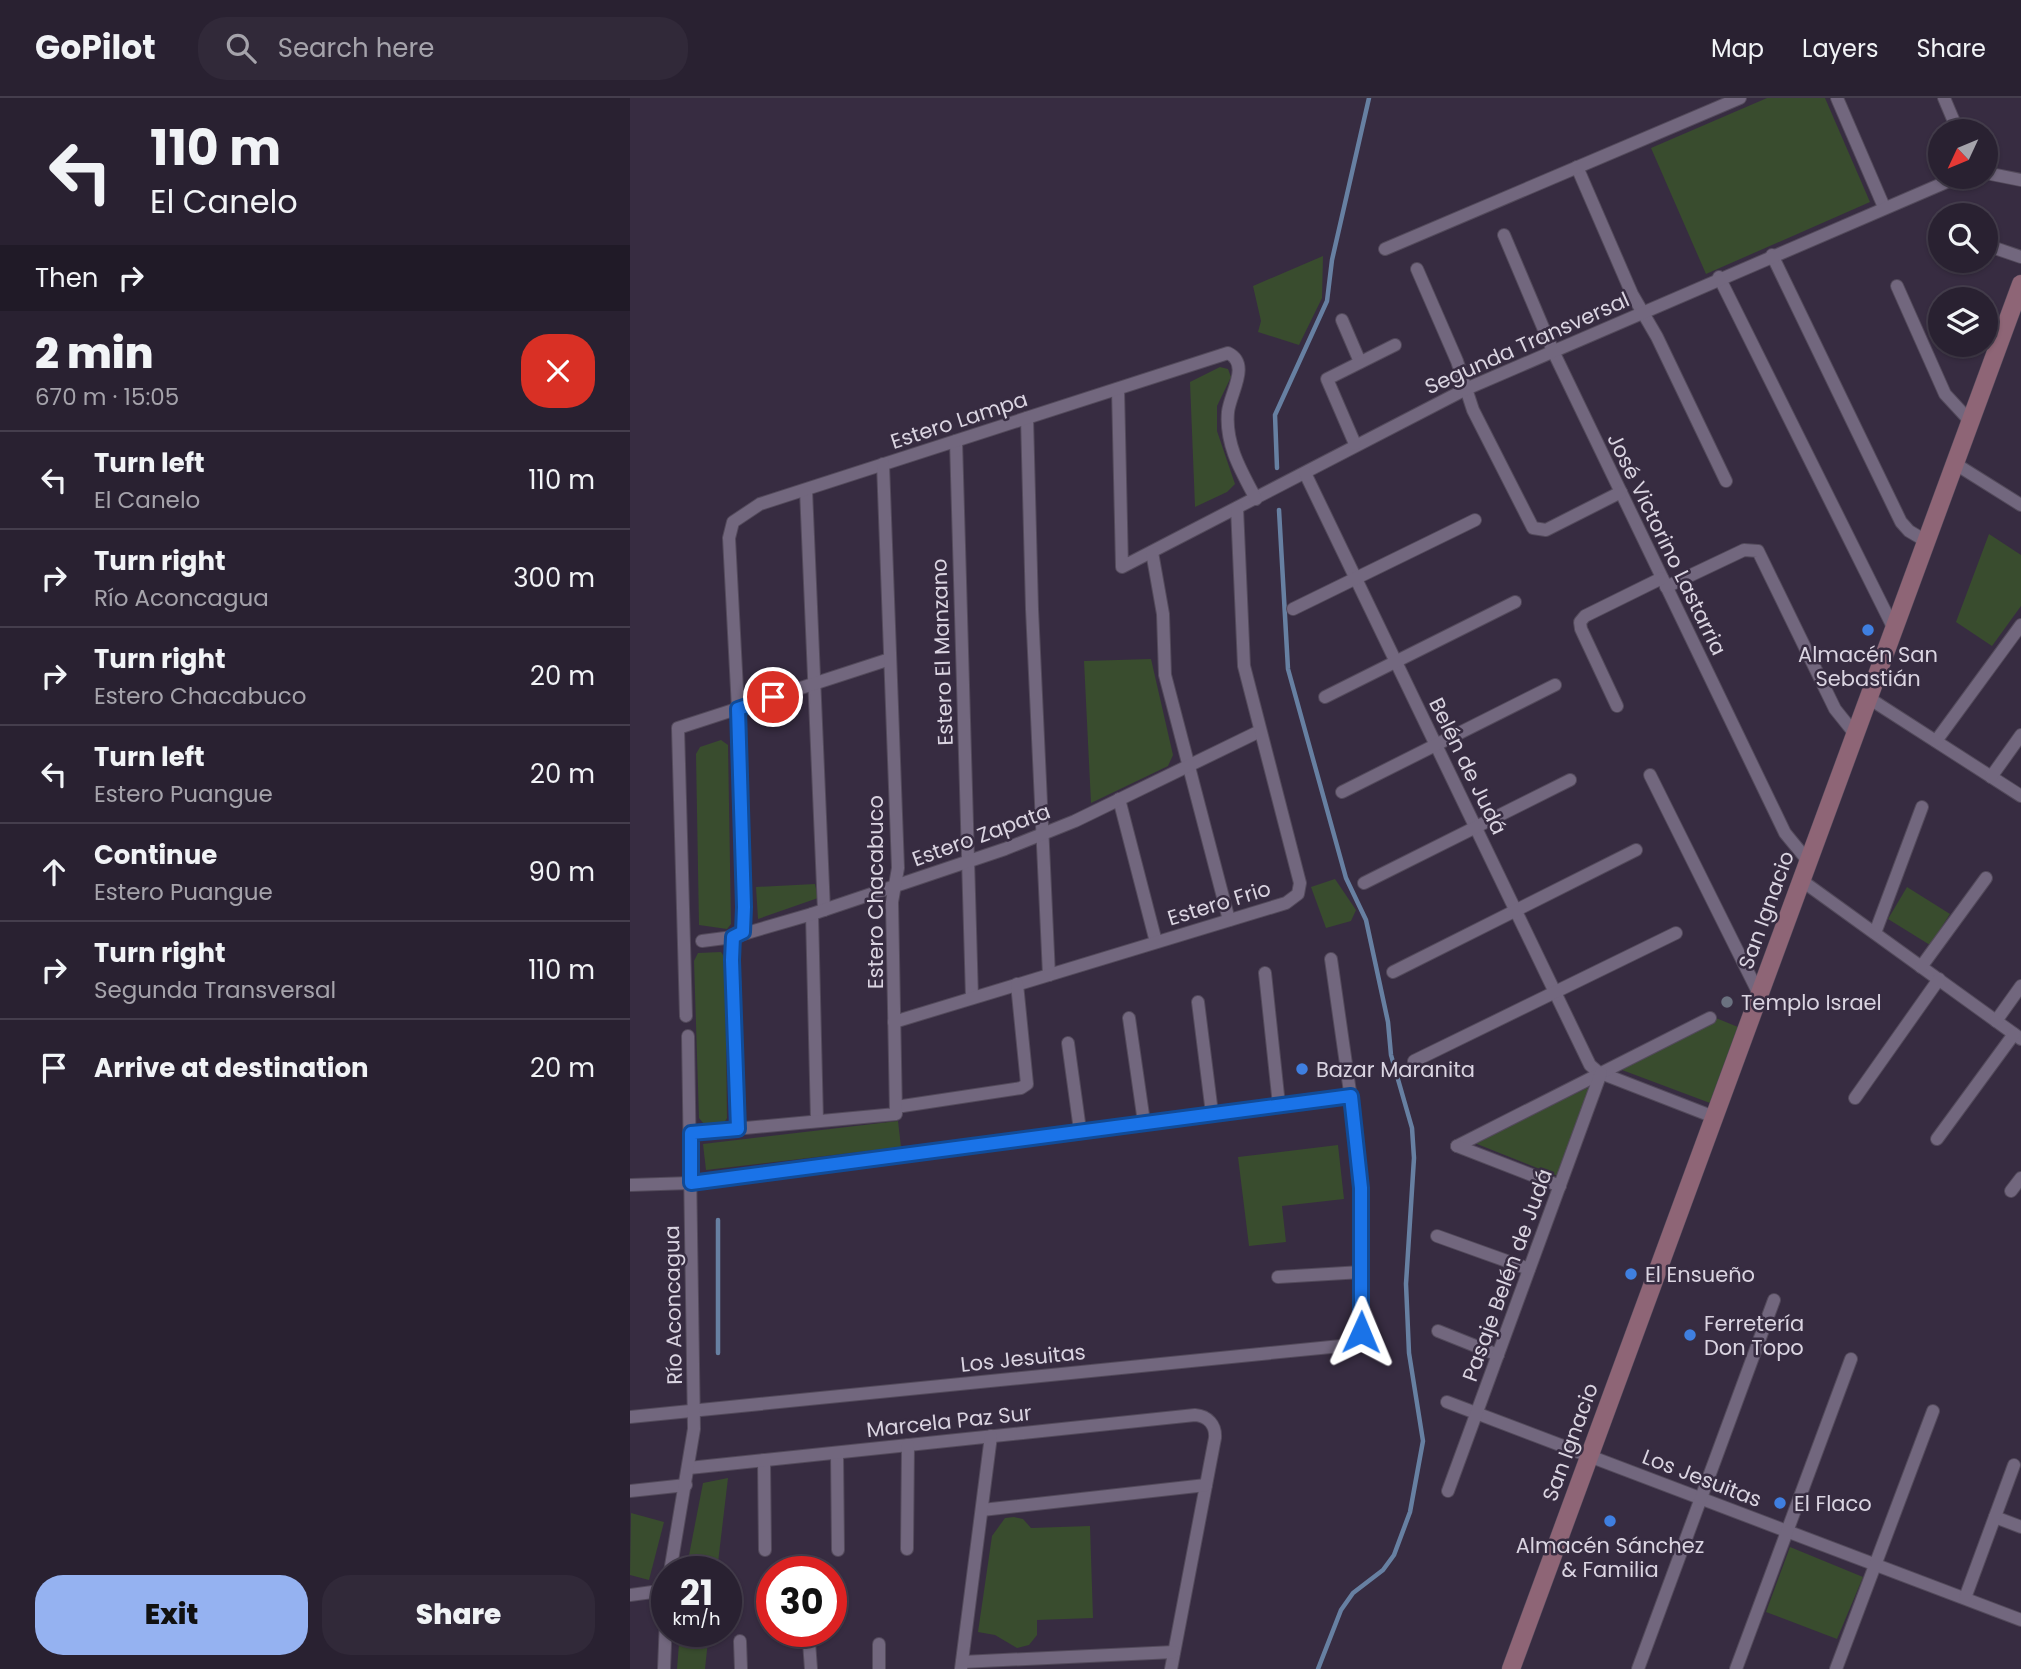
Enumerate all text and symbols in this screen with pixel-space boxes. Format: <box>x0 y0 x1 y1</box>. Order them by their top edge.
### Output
search box <box>198 17 688 80</box>
text: GoPilot <box>35 24 156 71</box>
icon: search <box>222 29 260 67</box>
text: Search here <box>278 30 434 66</box>
text: Map <box>1711 32 1764 65</box>
text: Layers <box>1802 32 1878 65</box>
text: Share <box>1916 32 1986 65</box>
text: 110 m <box>150 114 281 182</box>
north arrow <box>1928 119 1998 189</box>
map controls <box>1928 119 1998 357</box>
icon: left <box>35 126 126 217</box>
text: El Canelo <box>150 179 298 224</box>
button: search <box>1928 203 1998 273</box>
icon: right <box>112 259 150 297</box>
text: Then <box>35 260 98 296</box>
street label: Segunda Transversal <box>1420 285 1634 401</box>
button: layers <box>1928 287 1998 357</box>
text: 2 min <box>35 324 153 383</box>
button: close <box>521 334 595 408</box>
text: 670 m · 15:05 <box>35 381 179 413</box>
street label: Estero Lampa <box>887 384 1031 456</box>
street label: José Victorino Lastarria <box>1600 428 1734 660</box>
text: Turn left <box>94 445 205 481</box>
icon: left <box>35 461 73 499</box>
text: 110 m <box>528 462 595 498</box>
text: El Canelo <box>94 484 200 516</box>
text: Turn right <box>94 543 226 579</box>
street label: Estero El Manzano <box>924 558 960 746</box>
icon: right <box>35 559 73 597</box>
text: 300 m <box>513 560 595 596</box>
text: Río Aconcagua <box>94 582 269 614</box>
marker: Almacén San Sebastián <box>1860 622 1876 638</box>
place label: Almacén San Sebastián <box>1798 640 1938 693</box>
text: Turn right <box>94 641 226 677</box>
icon: right <box>35 657 73 695</box>
text: 20 m <box>530 658 595 694</box>
pin <box>743 667 803 727</box>
icon: arrive <box>754 678 792 716</box>
text: Estero Chacabuco <box>94 680 306 712</box>
street label: Belén de Judá <box>1422 693 1514 839</box>
text: Turn left <box>94 739 205 775</box>
icon: left <box>35 755 73 793</box>
text: 20 m <box>530 756 595 792</box>
text: Estero Puangue <box>94 778 273 810</box>
street label: Estero Chacabuco <box>861 795 890 989</box>
street label: Estero Zapata <box>908 797 1054 873</box>
text: Continue <box>94 837 217 873</box>
street label: San Ignacio <box>1731 847 1801 973</box>
icon: ahead <box>35 853 73 891</box>
text: 90 m <box>529 854 595 890</box>
street label: Estero Frio <box>1164 874 1274 932</box>
text: Estero Puangue <box>94 876 273 908</box>
text: Turn right <box>94 935 226 971</box>
icon: right <box>35 951 73 989</box>
text: 110 m <box>528 952 595 988</box>
text: Segunda Transversal <box>94 974 336 1006</box>
place label: Templo Israel <box>1741 988 1882 1017</box>
marker: Templo Israel <box>1719 994 1735 1010</box>
icon: arrive <box>35 1049 73 1087</box>
text: Arrive at destination <box>94 1050 369 1086</box>
text: 20 m <box>530 1050 595 1086</box>
place label: Bazar Maranita <box>1316 1055 1475 1084</box>
marker: Bazar Maranita <box>1294 1061 1310 1077</box>
street label: Pasaje Belén de Judá <box>1455 1165 1559 1385</box>
street label: Río Aconcagua <box>657 1225 689 1385</box>
place label: El Ensueño <box>1645 1260 1755 1289</box>
marker: El Ensueño <box>1623 1266 1639 1282</box>
position arrow <box>1324 1295 1398 1369</box>
place label: Ferretería Don Topo <box>1704 1309 1804 1362</box>
marker: Ferretería Don Topo <box>1682 1327 1698 1343</box>
street label: Los Jesuitas <box>959 1337 1087 1379</box>
street label: San Ignacio <box>1535 1379 1605 1505</box>
street label: Marcela Paz Sur <box>865 1398 1033 1444</box>
street label: Los Jesuitas <box>1638 1442 1766 1514</box>
place label: El Flaco <box>1794 1489 1872 1518</box>
marker: El Flaco <box>1772 1495 1788 1511</box>
marker: Almacén Sánchez & Familia <box>1602 1513 1618 1529</box>
place label: Almacén Sánchez & Familia <box>1516 1531 1704 1584</box>
speed limit sign: 30 <box>756 1556 847 1647</box>
text: 21 <box>680 1568 713 1617</box>
button: Exit <box>35 1575 308 1655</box>
button: Share <box>322 1575 595 1655</box>
text: km/h <box>673 1606 720 1631</box>

